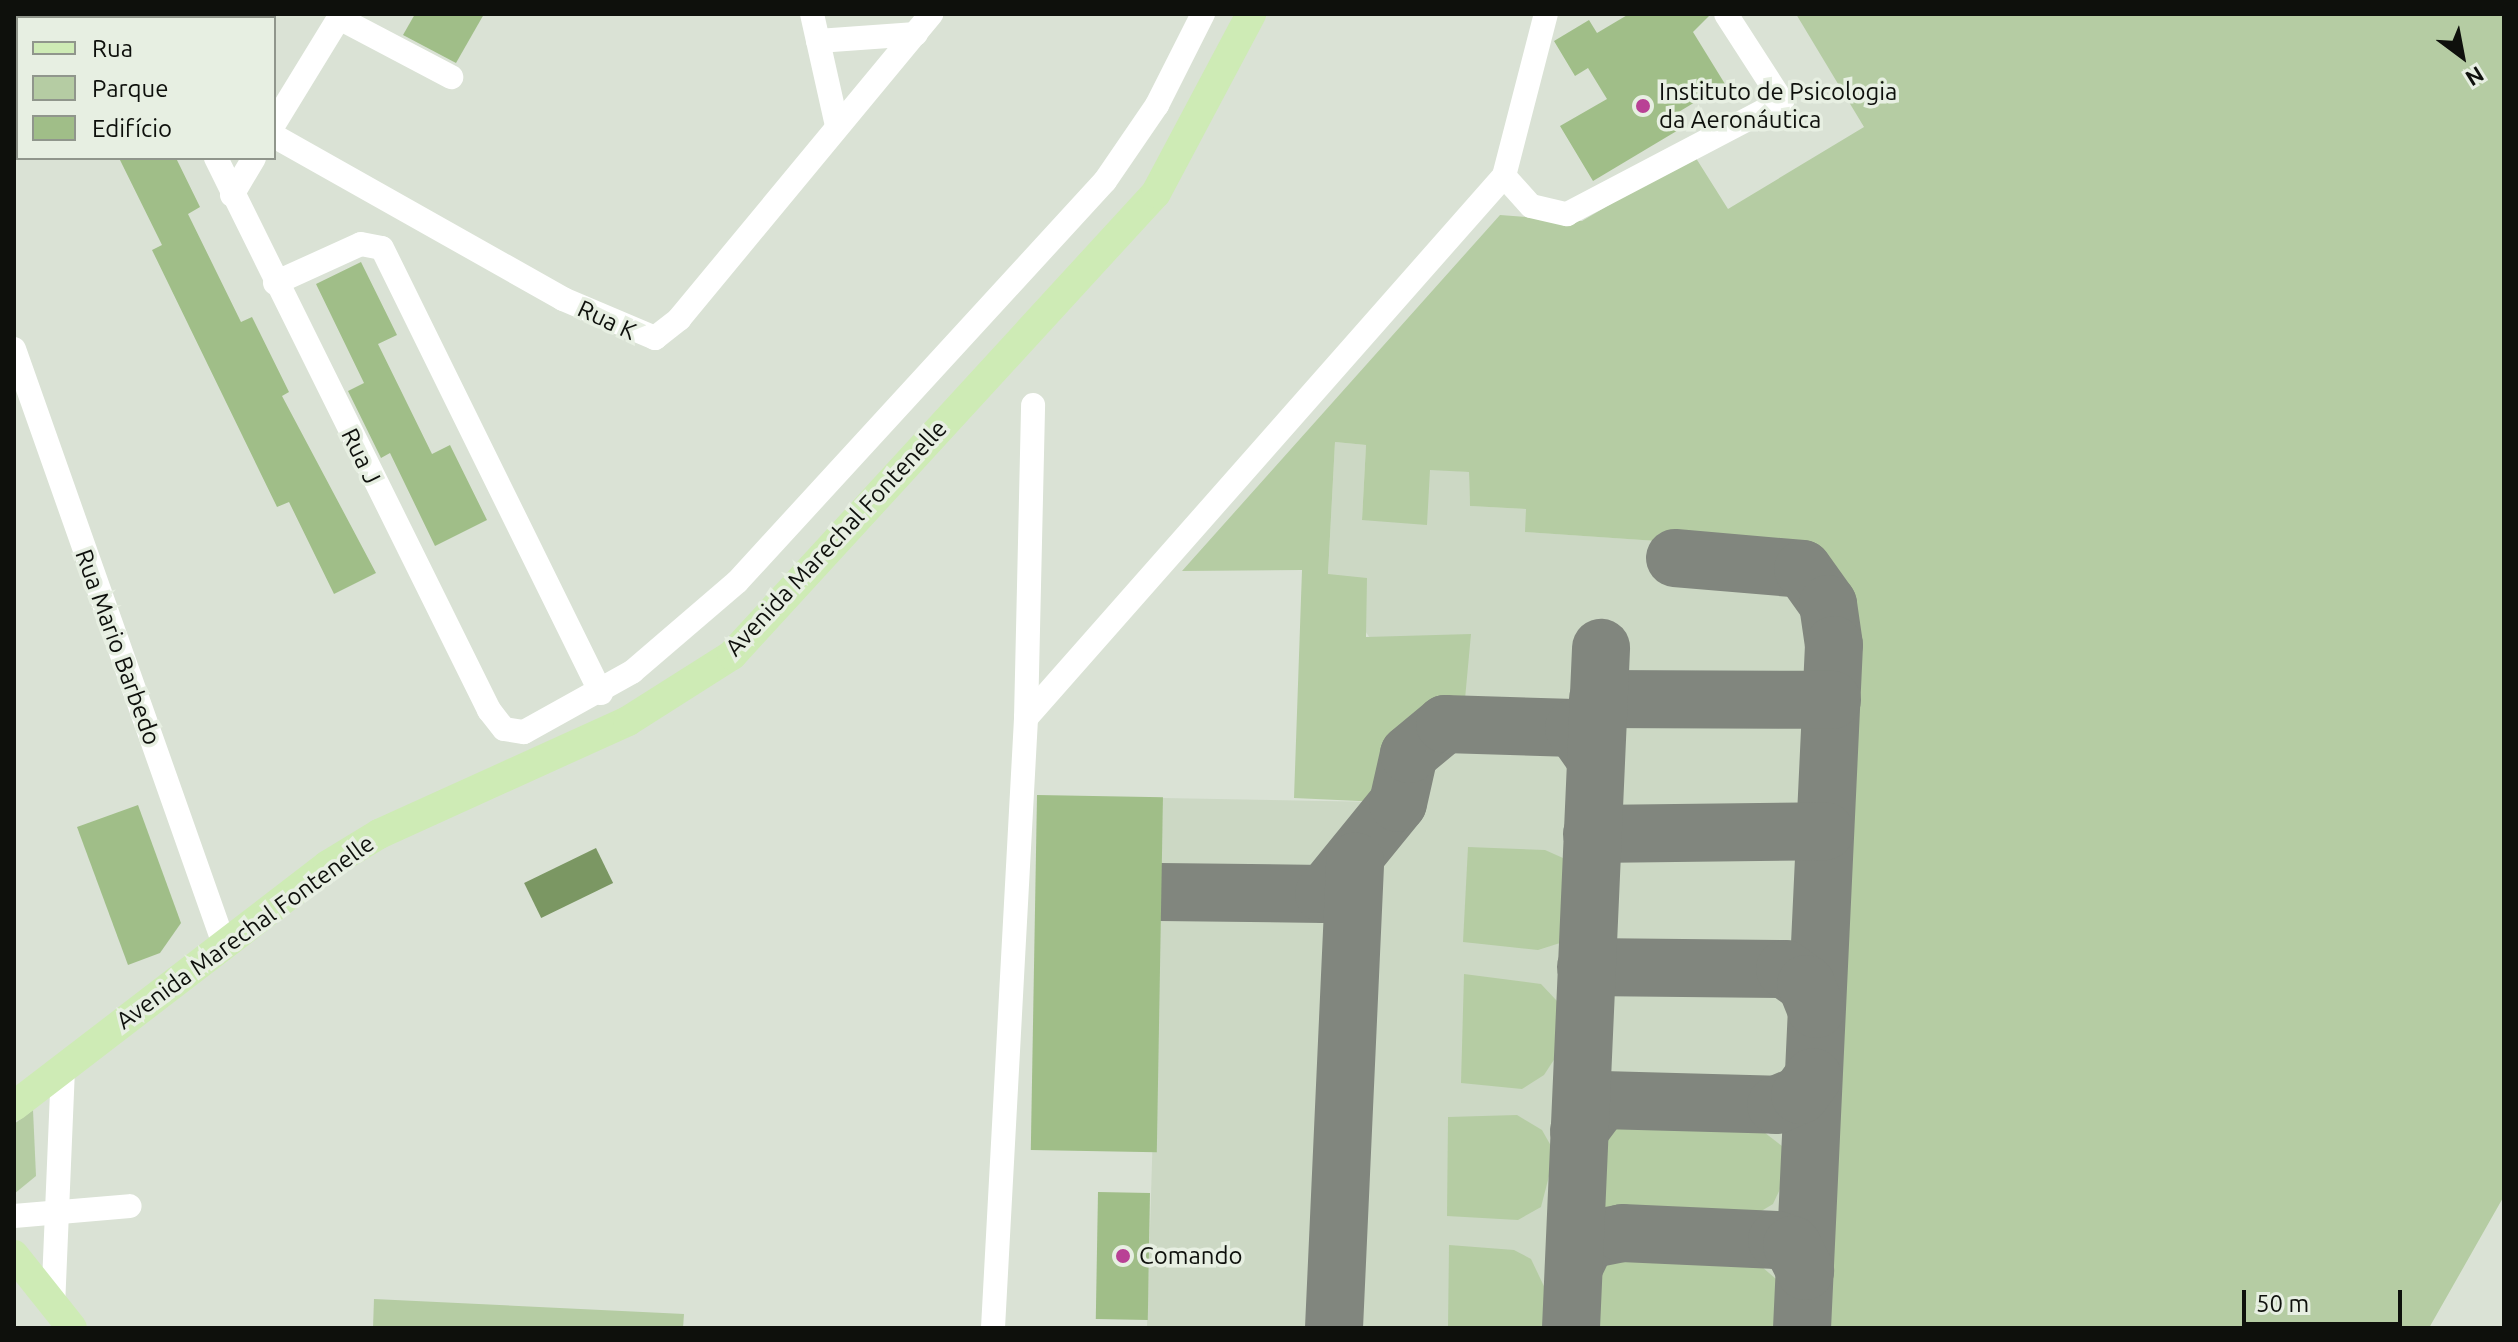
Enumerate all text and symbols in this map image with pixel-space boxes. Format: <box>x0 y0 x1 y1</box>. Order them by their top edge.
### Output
legend <box>16 16 276 160</box>
north arrow <box>2422 16 2502 96</box>
text: Rua <box>92 35 133 62</box>
text: N <box>2461 62 2489 92</box>
text: Parque <box>92 75 169 102</box>
place label: Instituto de Psicologia da Aeronáutica <box>1659 78 1897 134</box>
marker: Instituto de Psicologia da Aeronáutica <box>1634 97 1652 115</box>
text: Edifício <box>92 115 172 142</box>
street label: Rua K <box>573 294 641 346</box>
street label: Avenida Marechal Fontenelle <box>719 414 953 662</box>
street label: Rua J <box>335 423 387 489</box>
street label: Rua Mario Barbedo <box>69 545 167 749</box>
street label: Avenida Marechal Fontenelle <box>110 829 380 1035</box>
place label: Comando <box>1139 1242 1243 1270</box>
marker: Comando <box>1114 1247 1132 1265</box>
scale bar <box>2246 1274 2406 1324</box>
text: 50 m <box>2256 1290 2309 1317</box>

